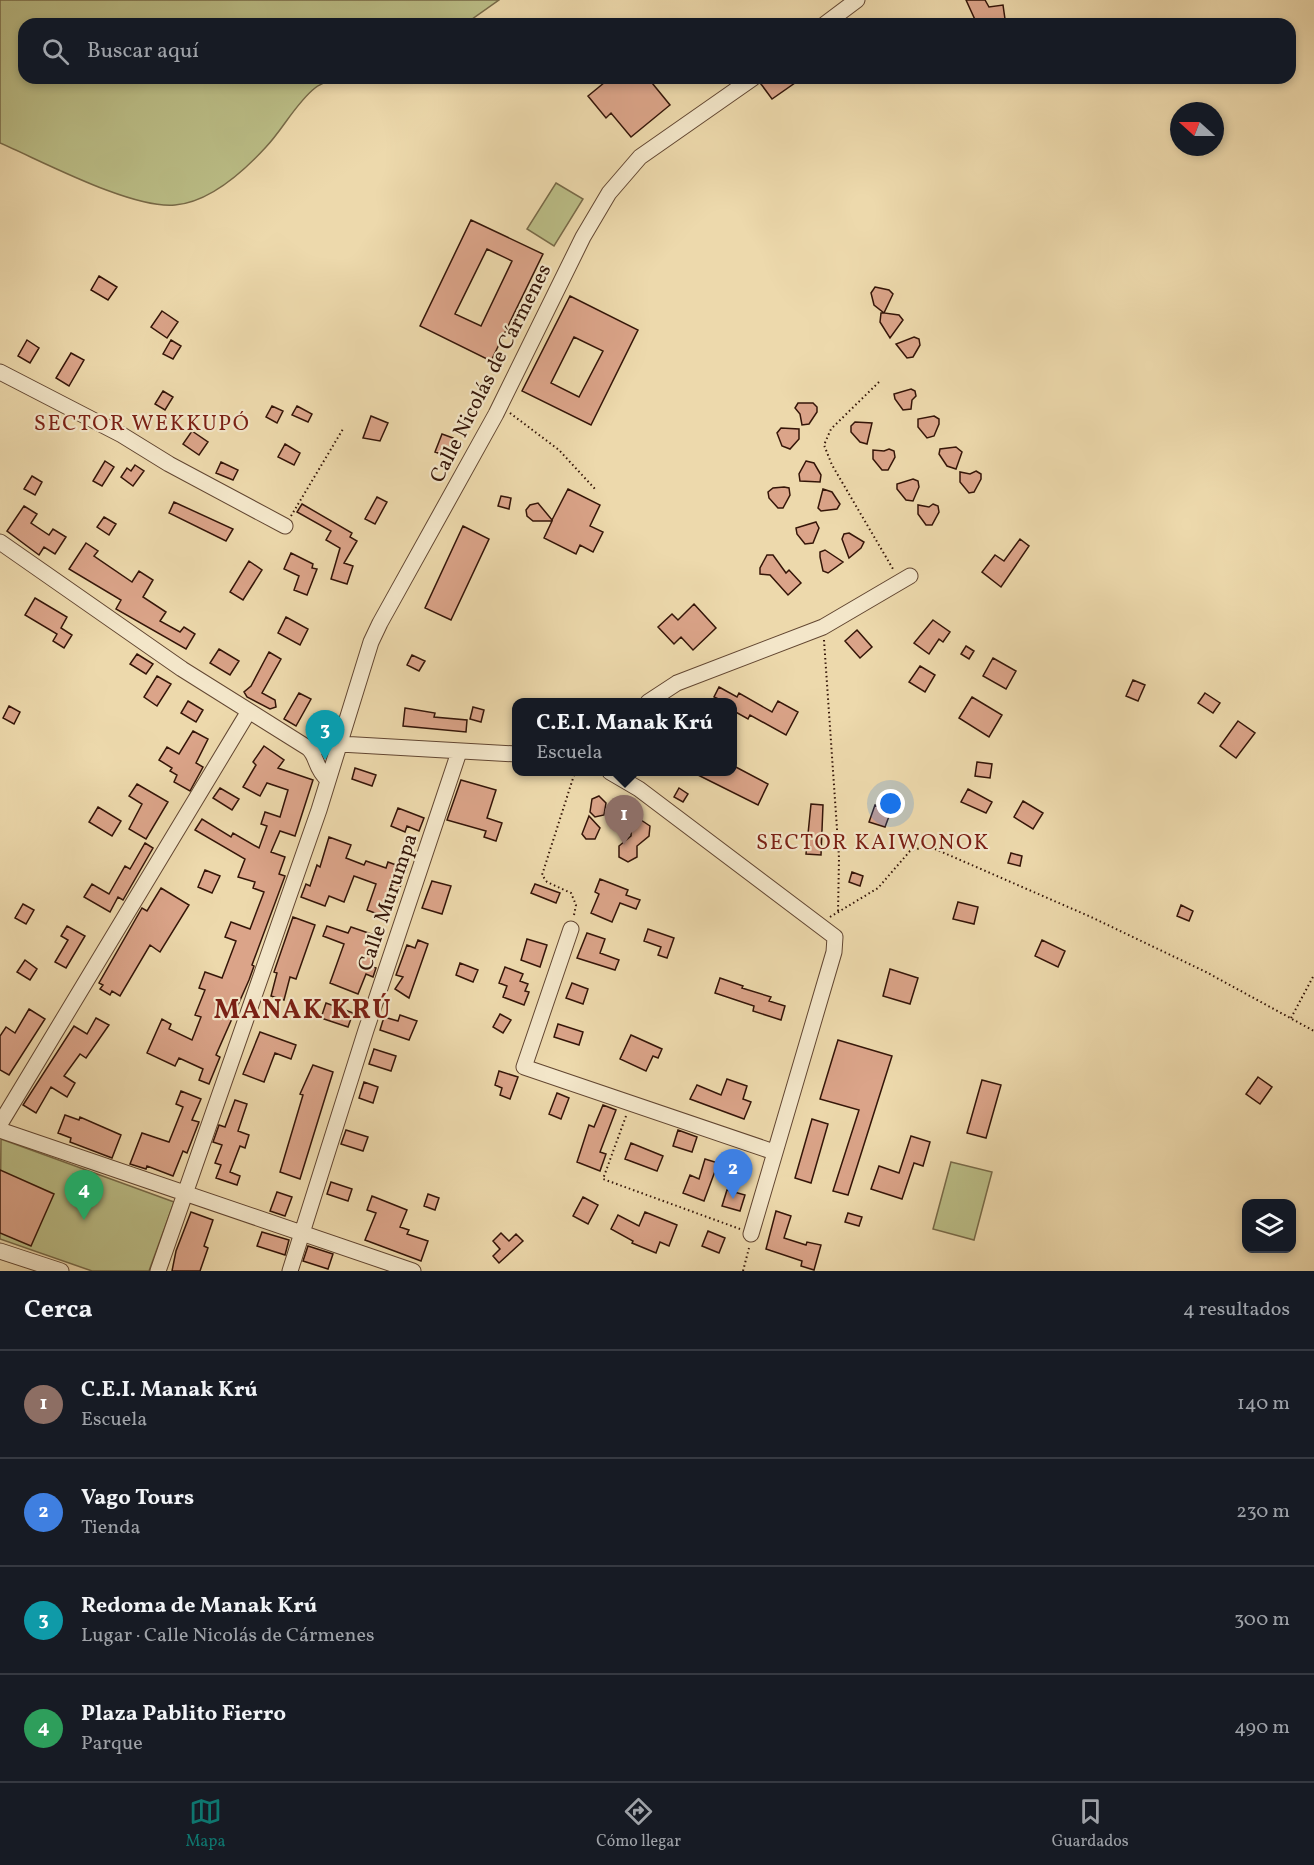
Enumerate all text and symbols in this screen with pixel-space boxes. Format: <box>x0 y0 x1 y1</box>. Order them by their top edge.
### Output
search box <box>18 18 1296 84</box>
icon: search <box>39 35 72 68</box>
text: Buscar aquí <box>87 36 199 67</box>
north arrow <box>1170 102 1224 156</box>
street label: Calle Nicolás de Cármenes <box>423 259 559 488</box>
district label: SECTOR WEKKUPÓ <box>34 409 250 440</box>
popup <box>512 698 737 776</box>
text: C.E.I. Manak Krú <box>536 708 713 739</box>
pin: 3 <box>306 710 344 760</box>
text: Escuela <box>536 739 602 767</box>
your location <box>876 789 905 818</box>
pin: 1 <box>604 796 644 845</box>
district label: SECTOR KAIWONOK <box>756 828 990 859</box>
street label: Calle Murumpa <box>351 830 426 975</box>
district label: MANAK KRÚ <box>214 992 392 1030</box>
pin: 2 <box>714 1150 752 1199</box>
pin: 4 <box>64 1170 104 1220</box>
map controls <box>1242 1199 1296 1253</box>
button: layers <box>1242 1199 1296 1253</box>
text: Cerca <box>24 1292 93 1328</box>
text: 4 resultados <box>1183 1296 1290 1324</box>
text: C.E.I. Manak Krú <box>81 1375 258 1406</box>
text: 1 <box>39 1390 48 1418</box>
text: 140 m <box>1237 1390 1290 1418</box>
text: Escuela <box>81 1406 147 1434</box>
text: Vago Tours <box>81 1483 194 1514</box>
text: 2 <box>38 1498 49 1526</box>
text: 230 m <box>1236 1498 1290 1526</box>
text: Tienda <box>81 1514 140 1542</box>
text: Redoma de Manak Krú <box>81 1591 317 1622</box>
text: 3 <box>38 1606 49 1634</box>
text: 300 m <box>1234 1606 1290 1634</box>
text: Lugar · Calle Nicolás de Cármenes <box>81 1622 374 1650</box>
text: Plaza Pablito Fierro <box>81 1699 286 1730</box>
text: 4 <box>37 1714 50 1742</box>
text: 490 m <box>1234 1714 1290 1742</box>
text: Parque <box>81 1730 143 1758</box>
tab: Mapa <box>185 1795 225 1853</box>
tab: Cómo llegar <box>596 1795 681 1853</box>
tab: Guardados <box>1052 1795 1129 1853</box>

